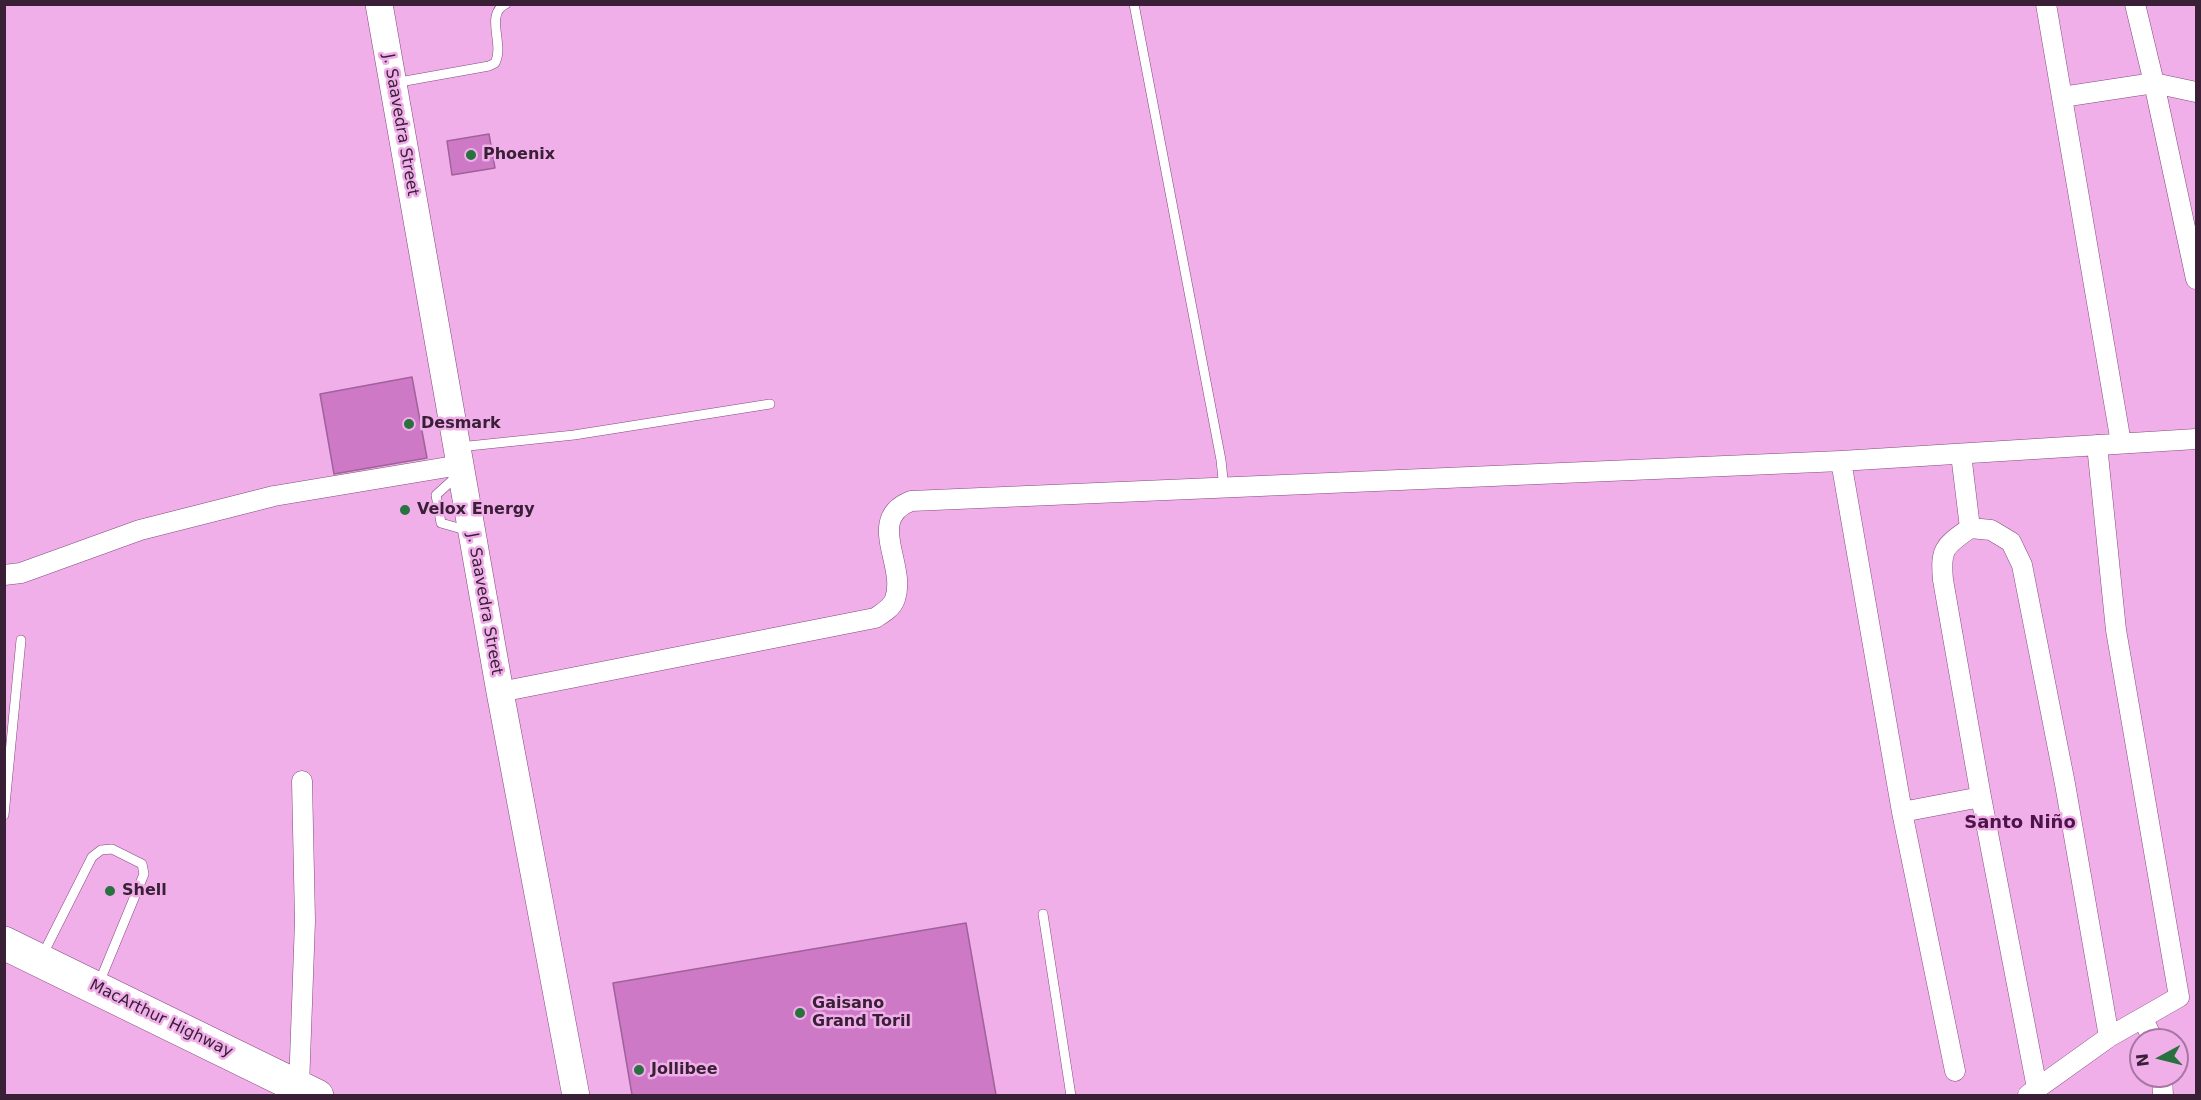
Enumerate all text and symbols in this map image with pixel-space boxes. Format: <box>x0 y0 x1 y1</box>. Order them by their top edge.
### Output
street label: J. Saavedra Street <box>378 52 422 198</box>
place label: Phoenix <box>483 145 555 165</box>
marker: Phoenix <box>464 148 478 162</box>
place label: Desmark <box>421 414 501 434</box>
marker: Desmark <box>402 417 416 431</box>
place label: Velox Energy <box>417 500 535 520</box>
marker: Velox Energy <box>398 503 412 517</box>
street label: J. Saavedra Street <box>462 531 506 677</box>
district label: Santo Niño <box>1964 812 2076 834</box>
place label: Shell <box>122 881 167 901</box>
marker: Shell <box>103 884 117 898</box>
street label: MacArthur Highway <box>86 976 236 1062</box>
place label: Gaisano Grand Toril <box>812 994 911 1032</box>
marker: Gaisano Grand Toril <box>793 1006 807 1020</box>
north arrow <box>2129 1028 2189 1088</box>
text: N <box>2132 1052 2153 1068</box>
place label: Jollibee <box>651 1060 718 1080</box>
marker: Jollibee <box>632 1063 646 1077</box>

